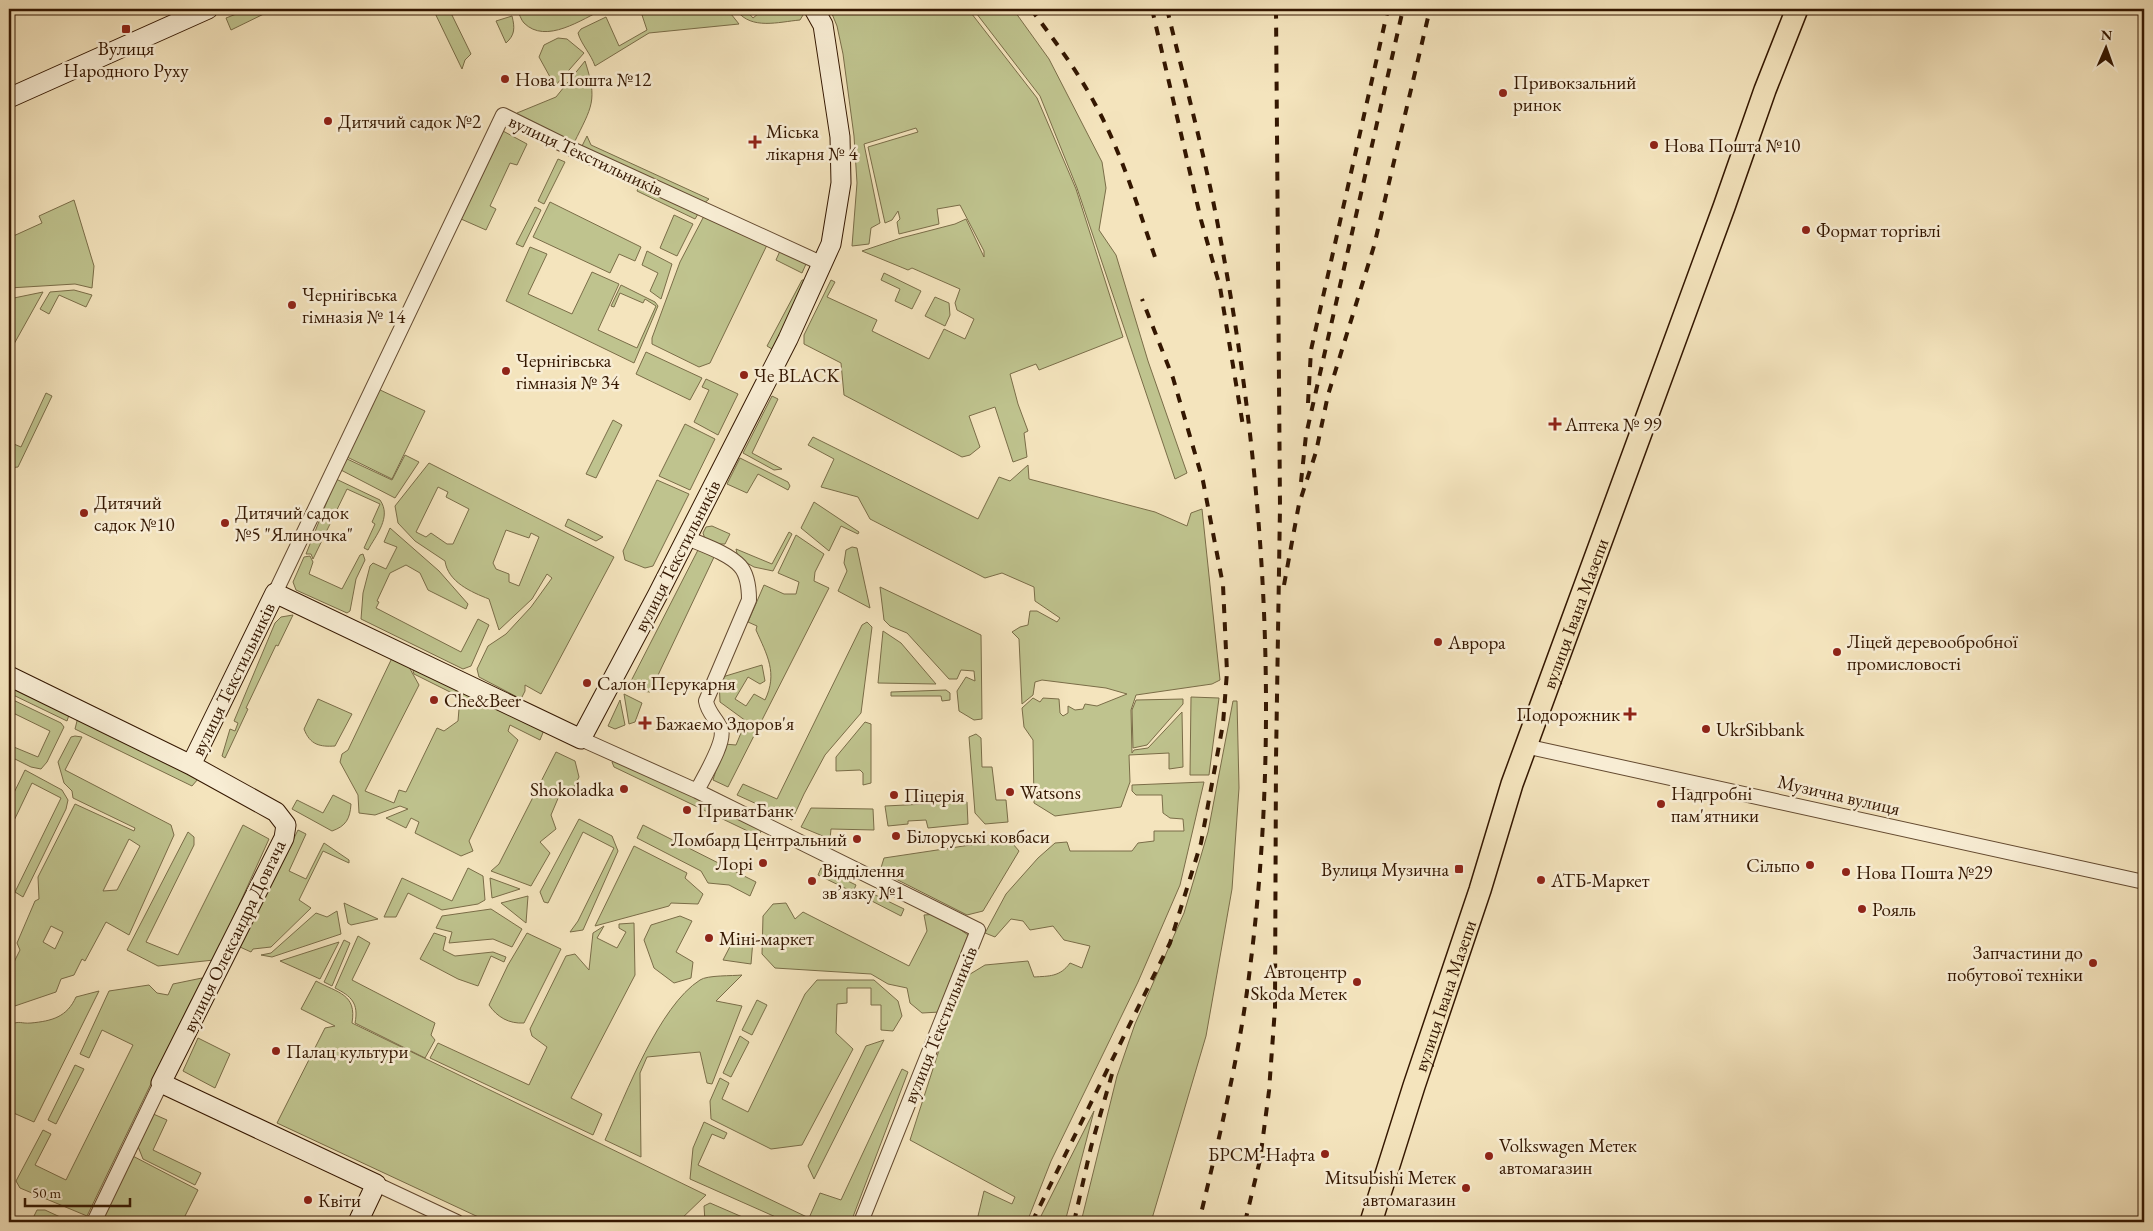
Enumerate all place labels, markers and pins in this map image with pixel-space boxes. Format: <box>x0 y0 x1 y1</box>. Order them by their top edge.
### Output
marker: Вулиця Народного Руху <box>120 23 132 35</box>
place label: Вулиця Народного Руху <box>64 36 189 83</box>
place label: Нова Пошта №12 <box>515 67 651 92</box>
place label: Привокзальний ринок <box>1513 70 1636 117</box>
marker: Нова Пошта №12 <box>499 73 511 85</box>
marker: Привокзальний ринок <box>1497 87 1509 99</box>
place label: Дитячий садок №2 <box>338 109 481 134</box>
marker: Дитячий садок №2 <box>322 115 334 127</box>
place label: Міська лікарня № 4 <box>766 119 858 166</box>
place label: Нова Пошта №10 <box>1664 133 1800 158</box>
marker: Міська лікарня № 4 <box>748 135 762 149</box>
marker: Нова Пошта №10 <box>1648 139 1660 151</box>
place label: Формат торгівлі <box>1816 218 1941 243</box>
marker: Формат торгівлі <box>1800 224 1812 236</box>
place label: Чернігівська гімназія № 14 <box>302 282 406 329</box>
marker: Чернігівська гімназія № 14 <box>286 299 298 311</box>
place label: Чернігівська гімназія № 34 <box>516 348 620 395</box>
place label: Че BLACK <box>754 363 840 388</box>
marker: Чернігівська гімназія № 34 <box>500 365 512 377</box>
marker: Че BLACK <box>738 369 750 381</box>
place label: Аптека № 99 <box>1564 412 1662 437</box>
marker: Аптека № 99 <box>1549 418 1561 430</box>
place label: Дитячий садок №10 <box>94 490 175 537</box>
place label: Дитячий садок №5 "Ялиночка" <box>235 500 353 547</box>
marker: Дитячий садок №10 <box>78 507 90 519</box>
marker: Дитячий садок №5 "Ялиночка" <box>219 517 231 529</box>
place label: Ліцей деревообробної промисловості <box>1847 629 2018 676</box>
place label: Аврора <box>1447 630 1506 655</box>
marker: Аврора <box>1432 636 1444 648</box>
marker: Ліцей деревообробної промисловості <box>1831 646 1843 658</box>
place label: Салон Перукарня <box>597 671 736 696</box>
marker: Салон Перукарня <box>581 677 593 689</box>
place label: Che&Beer <box>444 688 522 713</box>
marker: Che&Beer <box>428 694 440 706</box>
place label: Подорожник <box>1516 702 1620 727</box>
marker: Подорожник <box>1624 708 1636 720</box>
place label: Бажаємо Здоров'я <box>655 711 795 736</box>
marker: Бажаємо Здоров'я <box>639 717 651 729</box>
place label: UkrSibbank <box>1716 717 1806 742</box>
marker: UkrSibbank <box>1700 723 1712 735</box>
place label: Shokoladka <box>530 777 614 802</box>
place label: Watsons <box>1020 780 1081 805</box>
place label: Надгробні пам'ятники <box>1671 781 1759 828</box>
marker: Shokoladka <box>618 783 630 795</box>
place label: Піцерія <box>904 783 965 808</box>
marker: Watsons <box>1004 786 1016 798</box>
marker: Піцерія <box>888 789 900 801</box>
place label: ПриватБанк <box>697 798 794 823</box>
marker: Надгробні пам'ятники <box>1655 798 1667 810</box>
marker: ПриватБанк <box>681 804 693 816</box>
place label: Білоруські ковбаси <box>906 824 1050 849</box>
place label: Ломбард Центральний <box>671 827 847 852</box>
marker: Білоруські ковбаси <box>890 830 902 842</box>
marker: Ломбард Центральний <box>851 833 863 845</box>
place label: Лорі <box>716 851 753 876</box>
place label: Сільпо <box>1746 853 1800 878</box>
marker: Лорі <box>757 857 769 869</box>
place label: Вулиця Музична <box>1321 857 1449 882</box>
place label: Відділення зв’язку №1 <box>822 858 905 905</box>
marker: Сільпо <box>1804 859 1816 871</box>
place label: Нова Пошта №29 <box>1856 860 1992 885</box>
marker: Вулиця Музична <box>1453 863 1465 875</box>
marker: Нова Пошта №29 <box>1840 866 1852 878</box>
place label: АТБ-Маркет <box>1550 868 1650 893</box>
marker: АТБ-Маркет <box>1535 874 1547 886</box>
marker: Відділення зв’язку №1 <box>806 875 818 887</box>
place label: Рояль <box>1872 897 1916 922</box>
marker: Рояль <box>1856 903 1868 915</box>
place label: Міні-маркет <box>719 926 814 951</box>
marker: Міні-маркет <box>703 932 715 944</box>
place label: Запчастини до побутової техніки <box>1947 940 2083 987</box>
marker: Запчастини до побутової техніки <box>2087 957 2099 969</box>
place label: Автоцентр Skoda Метек <box>1250 959 1347 1006</box>
marker: Автоцентр Skoda Метек <box>1351 976 1363 988</box>
place label: Палац культури <box>286 1039 409 1064</box>
marker: Палац культури <box>270 1045 282 1057</box>
place label: Volkswagen Метек автомагазин <box>1499 1133 1637 1180</box>
place label: БРСМ-Нафта <box>1208 1142 1315 1167</box>
marker: БРСМ-Нафта <box>1319 1148 1331 1160</box>
marker: Volkswagen Метек автомагазин <box>1483 1150 1495 1162</box>
place label: Mitsubishi Метек автомагазин <box>1325 1165 1456 1212</box>
marker: Mitsubishi Метек автомагазин <box>1460 1182 1472 1194</box>
place label: Квіти <box>318 1188 361 1213</box>
marker: Квіти <box>302 1194 314 1206</box>

